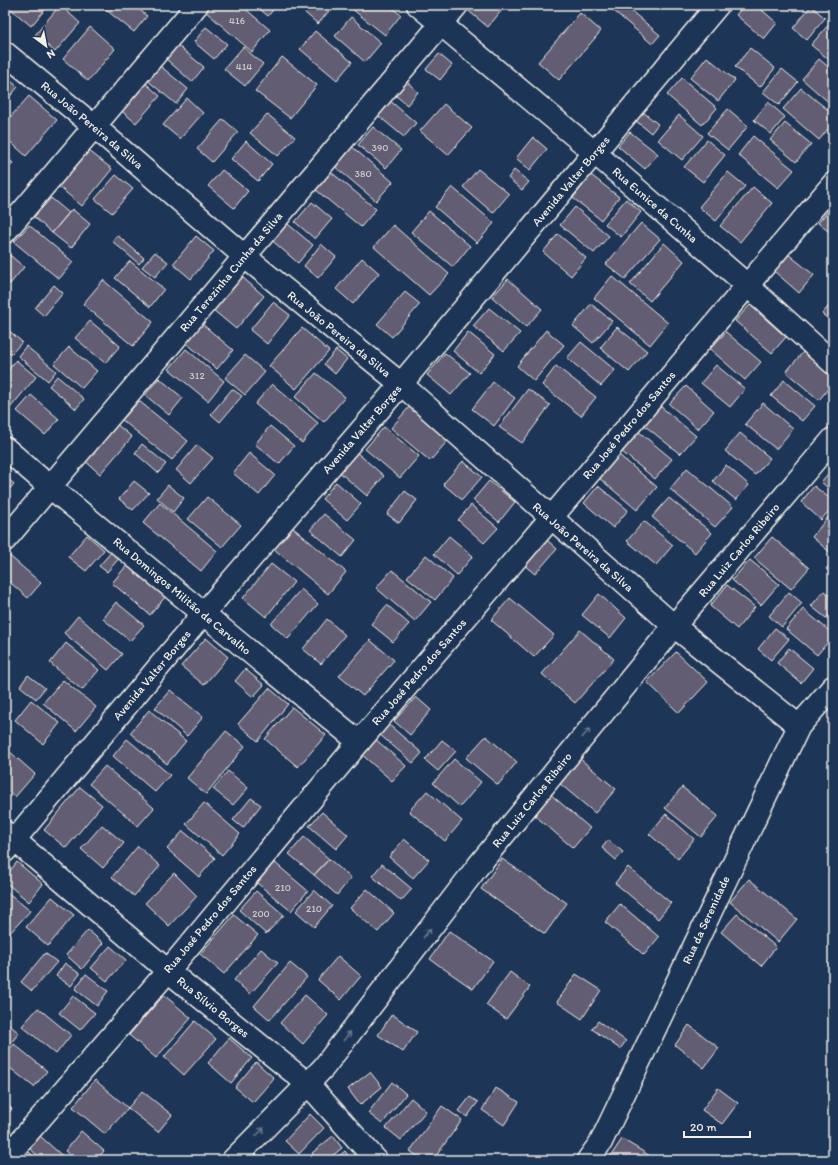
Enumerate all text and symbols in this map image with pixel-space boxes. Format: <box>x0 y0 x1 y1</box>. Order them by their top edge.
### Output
house number: 416 <box>229 14 245 27</box>
north arrow <box>26 26 66 66</box>
text: N <box>44 47 58 62</box>
house number: 414 <box>236 60 252 73</box>
street label: Rua João Pereira da Silva <box>38 78 146 172</box>
street label: Avenida Valter Borges <box>529 133 613 229</box>
house number: 390 <box>372 141 388 154</box>
street label: Rua Eunice da Cunha <box>610 164 700 246</box>
house number: 380 <box>354 167 372 180</box>
street label: Rua Terezinha Cunha da Silva <box>177 209 285 335</box>
street label: Rua João Pereira da Silva <box>285 288 394 380</box>
street label: Rua José Pedro dos Santos <box>580 368 678 482</box>
house number: 312 <box>189 369 205 382</box>
street label: Avenida Valter Borges <box>320 382 404 476</box>
street label: Rua João Pereira da Silva <box>530 499 636 595</box>
street label: Rua Luiz Carlos Ribeiro <box>696 500 782 600</box>
street label: Rua Domingos Militão de Carvalho <box>110 534 254 658</box>
street label: Rua José Pedro dos Santos <box>369 616 469 728</box>
street label: Avenida Valter Borges <box>110 627 194 723</box>
one-way arrow <box>582 728 591 739</box>
street label: Rua Luiz Carlos Ribeiro <box>489 750 575 850</box>
street label: Rua José Pedro dos Santos <box>161 862 259 976</box>
street label: Rua da Serenidade <box>679 873 733 966</box>
house number: 210 <box>275 881 291 894</box>
house number: 210 <box>306 902 322 915</box>
house number: 200 <box>252 907 270 920</box>
one-way arrow <box>422 928 431 939</box>
street label: Rua Sílvio Borges <box>174 974 252 1040</box>
one-way arrow <box>343 1031 352 1042</box>
scale bar <box>684 1113 750 1139</box>
text: 20 m <box>690 1120 717 1134</box>
one-way arrow <box>255 1128 265 1137</box>

